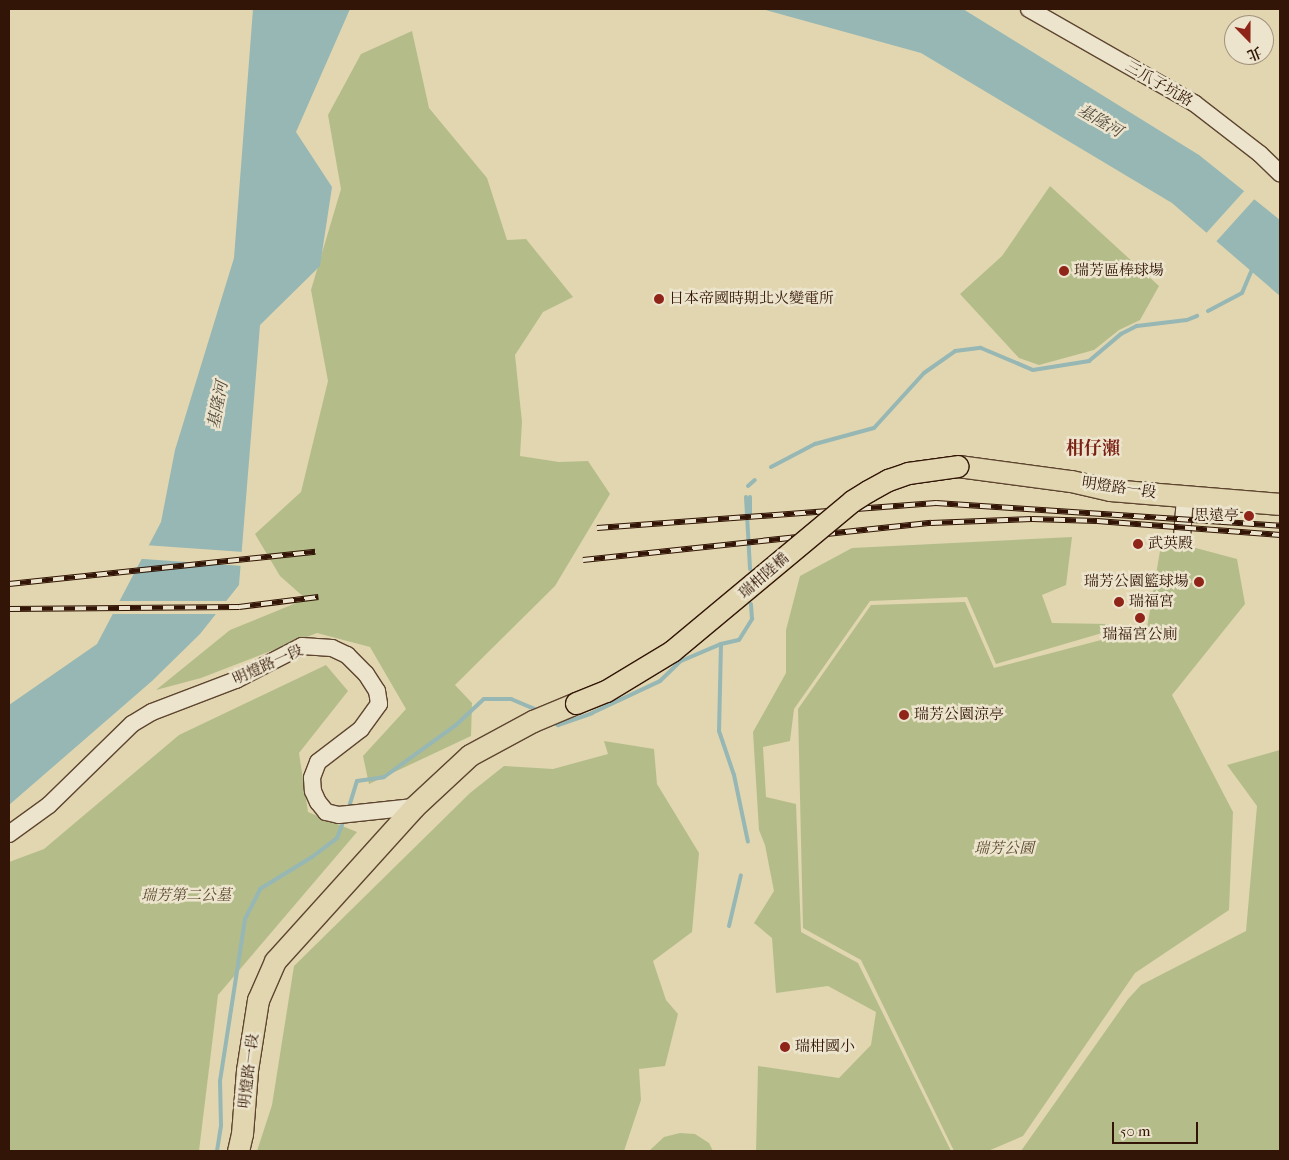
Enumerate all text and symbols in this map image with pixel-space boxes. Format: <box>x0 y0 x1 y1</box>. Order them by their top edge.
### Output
north arrow <box>1224 15 1274 65</box>
text: 北 <box>1245 43 1264 64</box>
street label: 三爪子坑路 <box>1122 57 1196 111</box>
water label: 基隆河 <box>1074 101 1126 141</box>
place label: 瑞芳區棒球場 <box>1074 262 1164 280</box>
marker: 瑞芳區棒球場 <box>1058 265 1070 277</box>
place label: 日本帝國時期北火變電所 <box>669 290 834 308</box>
marker: 日本帝國時期北火變電所 <box>653 293 665 305</box>
water label: 基隆河 <box>204 380 232 430</box>
district label: 柑仔瀨 <box>1066 438 1120 460</box>
street label: 明燈路一段 <box>1081 474 1157 502</box>
place label: 思遠亭 <box>1194 507 1239 525</box>
marker: 思遠亭 <box>1243 510 1255 522</box>
place label: 武英殿 <box>1148 535 1193 553</box>
marker: 武英殿 <box>1132 538 1144 550</box>
street label: 瑞柑陸橋 <box>735 550 793 602</box>
place label: 瑞芳公園籃球場 <box>1084 573 1189 591</box>
marker: 瑞芳公園籃球場 <box>1193 576 1205 588</box>
place label: 瑞福宮 <box>1129 593 1174 611</box>
marker: 瑞福宮 <box>1113 596 1125 608</box>
marker: 瑞福宮公廁 <box>1134 612 1146 624</box>
place label: 瑞福宮公廁 <box>1103 626 1177 644</box>
street label: 明燈路一段 <box>230 642 306 688</box>
place label: 瑞芳公園涼亭 <box>914 706 1004 724</box>
marker: 瑞芳公園涼亭 <box>898 709 910 721</box>
park label: 瑞芳公園 <box>974 840 1034 858</box>
park label: 瑞芳第二公墓 <box>141 887 231 905</box>
street label: 明燈路一段 <box>235 1033 263 1109</box>
place label: 瑞柑國小 <box>795 1038 855 1056</box>
marker: 瑞柑國小 <box>779 1041 791 1053</box>
scale bar <box>1114 1112 1200 1144</box>
text: 50 m <box>1120 1122 1150 1140</box>

